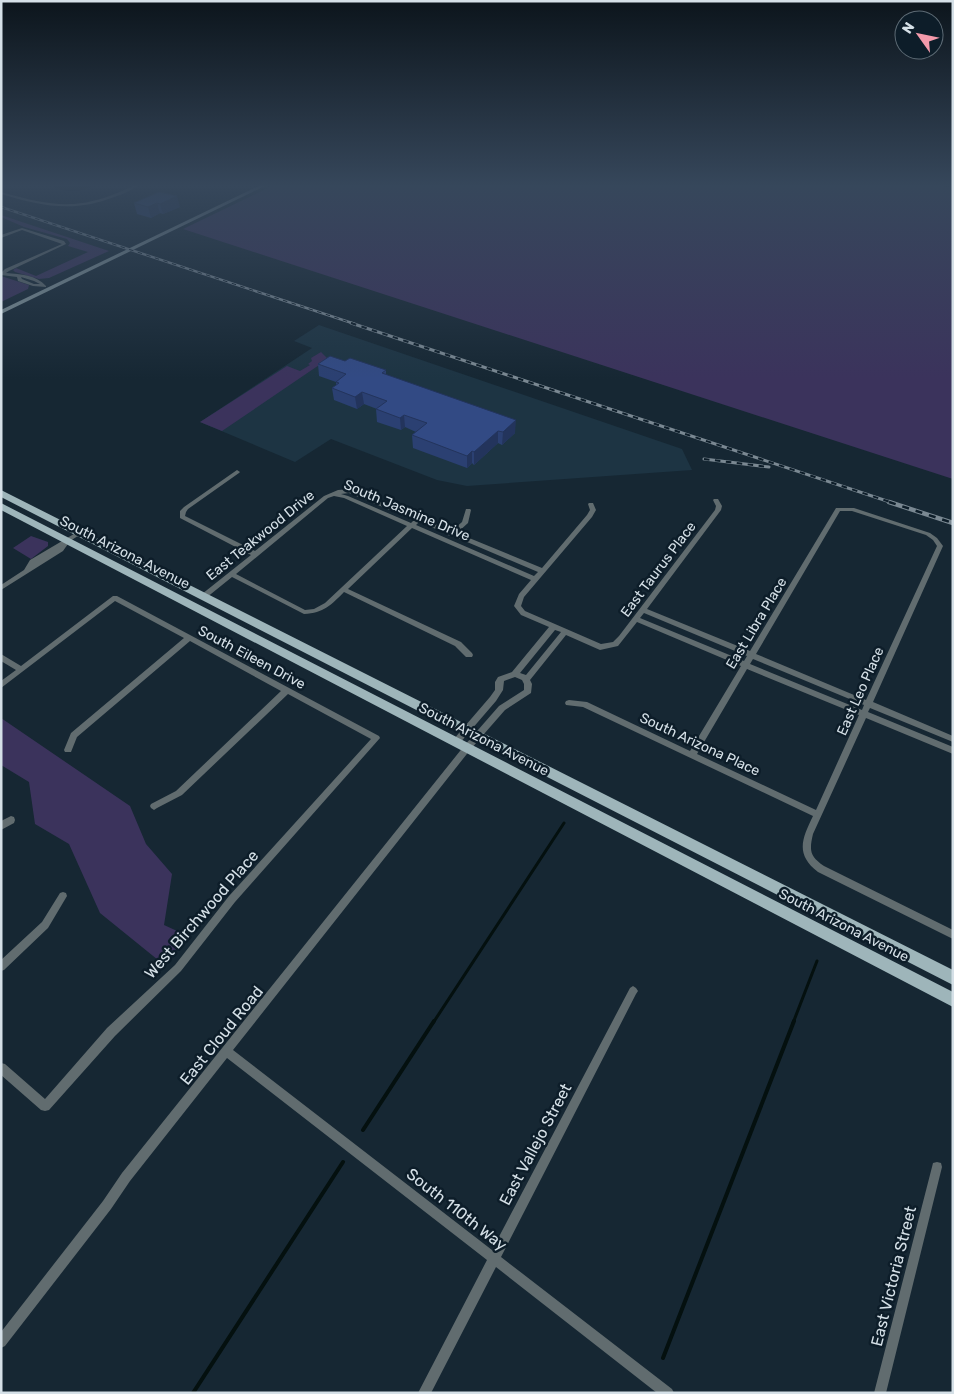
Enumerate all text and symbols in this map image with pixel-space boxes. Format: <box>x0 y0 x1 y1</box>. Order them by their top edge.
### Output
north arrow <box>894 10 944 60</box>
text: N <box>899 19 918 37</box>
street label: South Jasmine Drive <box>341 476 473 545</box>
street label: East Teakwood Drive <box>203 487 318 584</box>
street label: South Arizona Avenue <box>57 512 193 593</box>
street label: East Taurus Place <box>617 518 700 620</box>
street label: East Libra Place <box>722 574 791 672</box>
street label: South Eileen Drive <box>195 622 308 693</box>
street label: East Leo Place <box>833 644 888 738</box>
street label: South Arizona Avenue <box>416 699 552 780</box>
street label: South Arizona Place <box>637 709 763 780</box>
street label: West Birchwood Place <box>140 846 262 982</box>
street label: South Arizona Avenue <box>776 885 912 966</box>
street label: East Cloud Road <box>176 982 267 1089</box>
street label: East Vallejo Street <box>495 1080 576 1208</box>
street label: South 110th Way <box>403 1164 511 1255</box>
street label: East Victoria Street <box>867 1204 920 1348</box>

